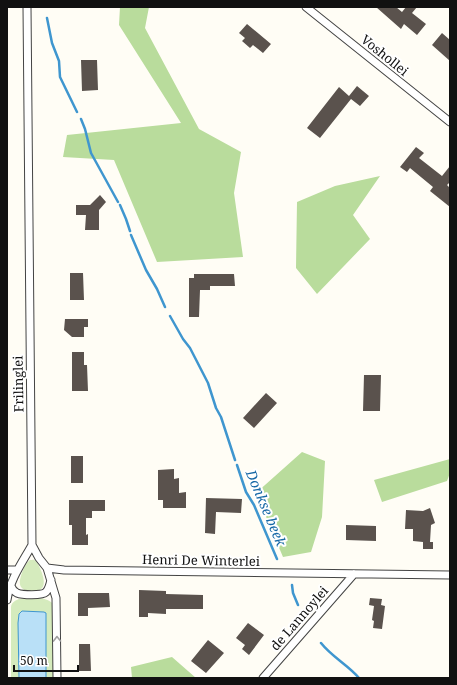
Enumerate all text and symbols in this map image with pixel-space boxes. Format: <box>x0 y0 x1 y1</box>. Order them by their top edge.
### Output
street label: Voshollei <box>357 30 413 80</box>
street label: Frilinglei <box>9 356 27 412</box>
water label: Donkse beek <box>241 466 291 550</box>
street label: Henri De Winterlei <box>142 550 260 570</box>
street label: de Lannoylei <box>266 582 332 654</box>
one-way arrow <box>53 636 61 642</box>
scale bar <box>14 647 78 673</box>
text: 50 m <box>20 652 48 669</box>

